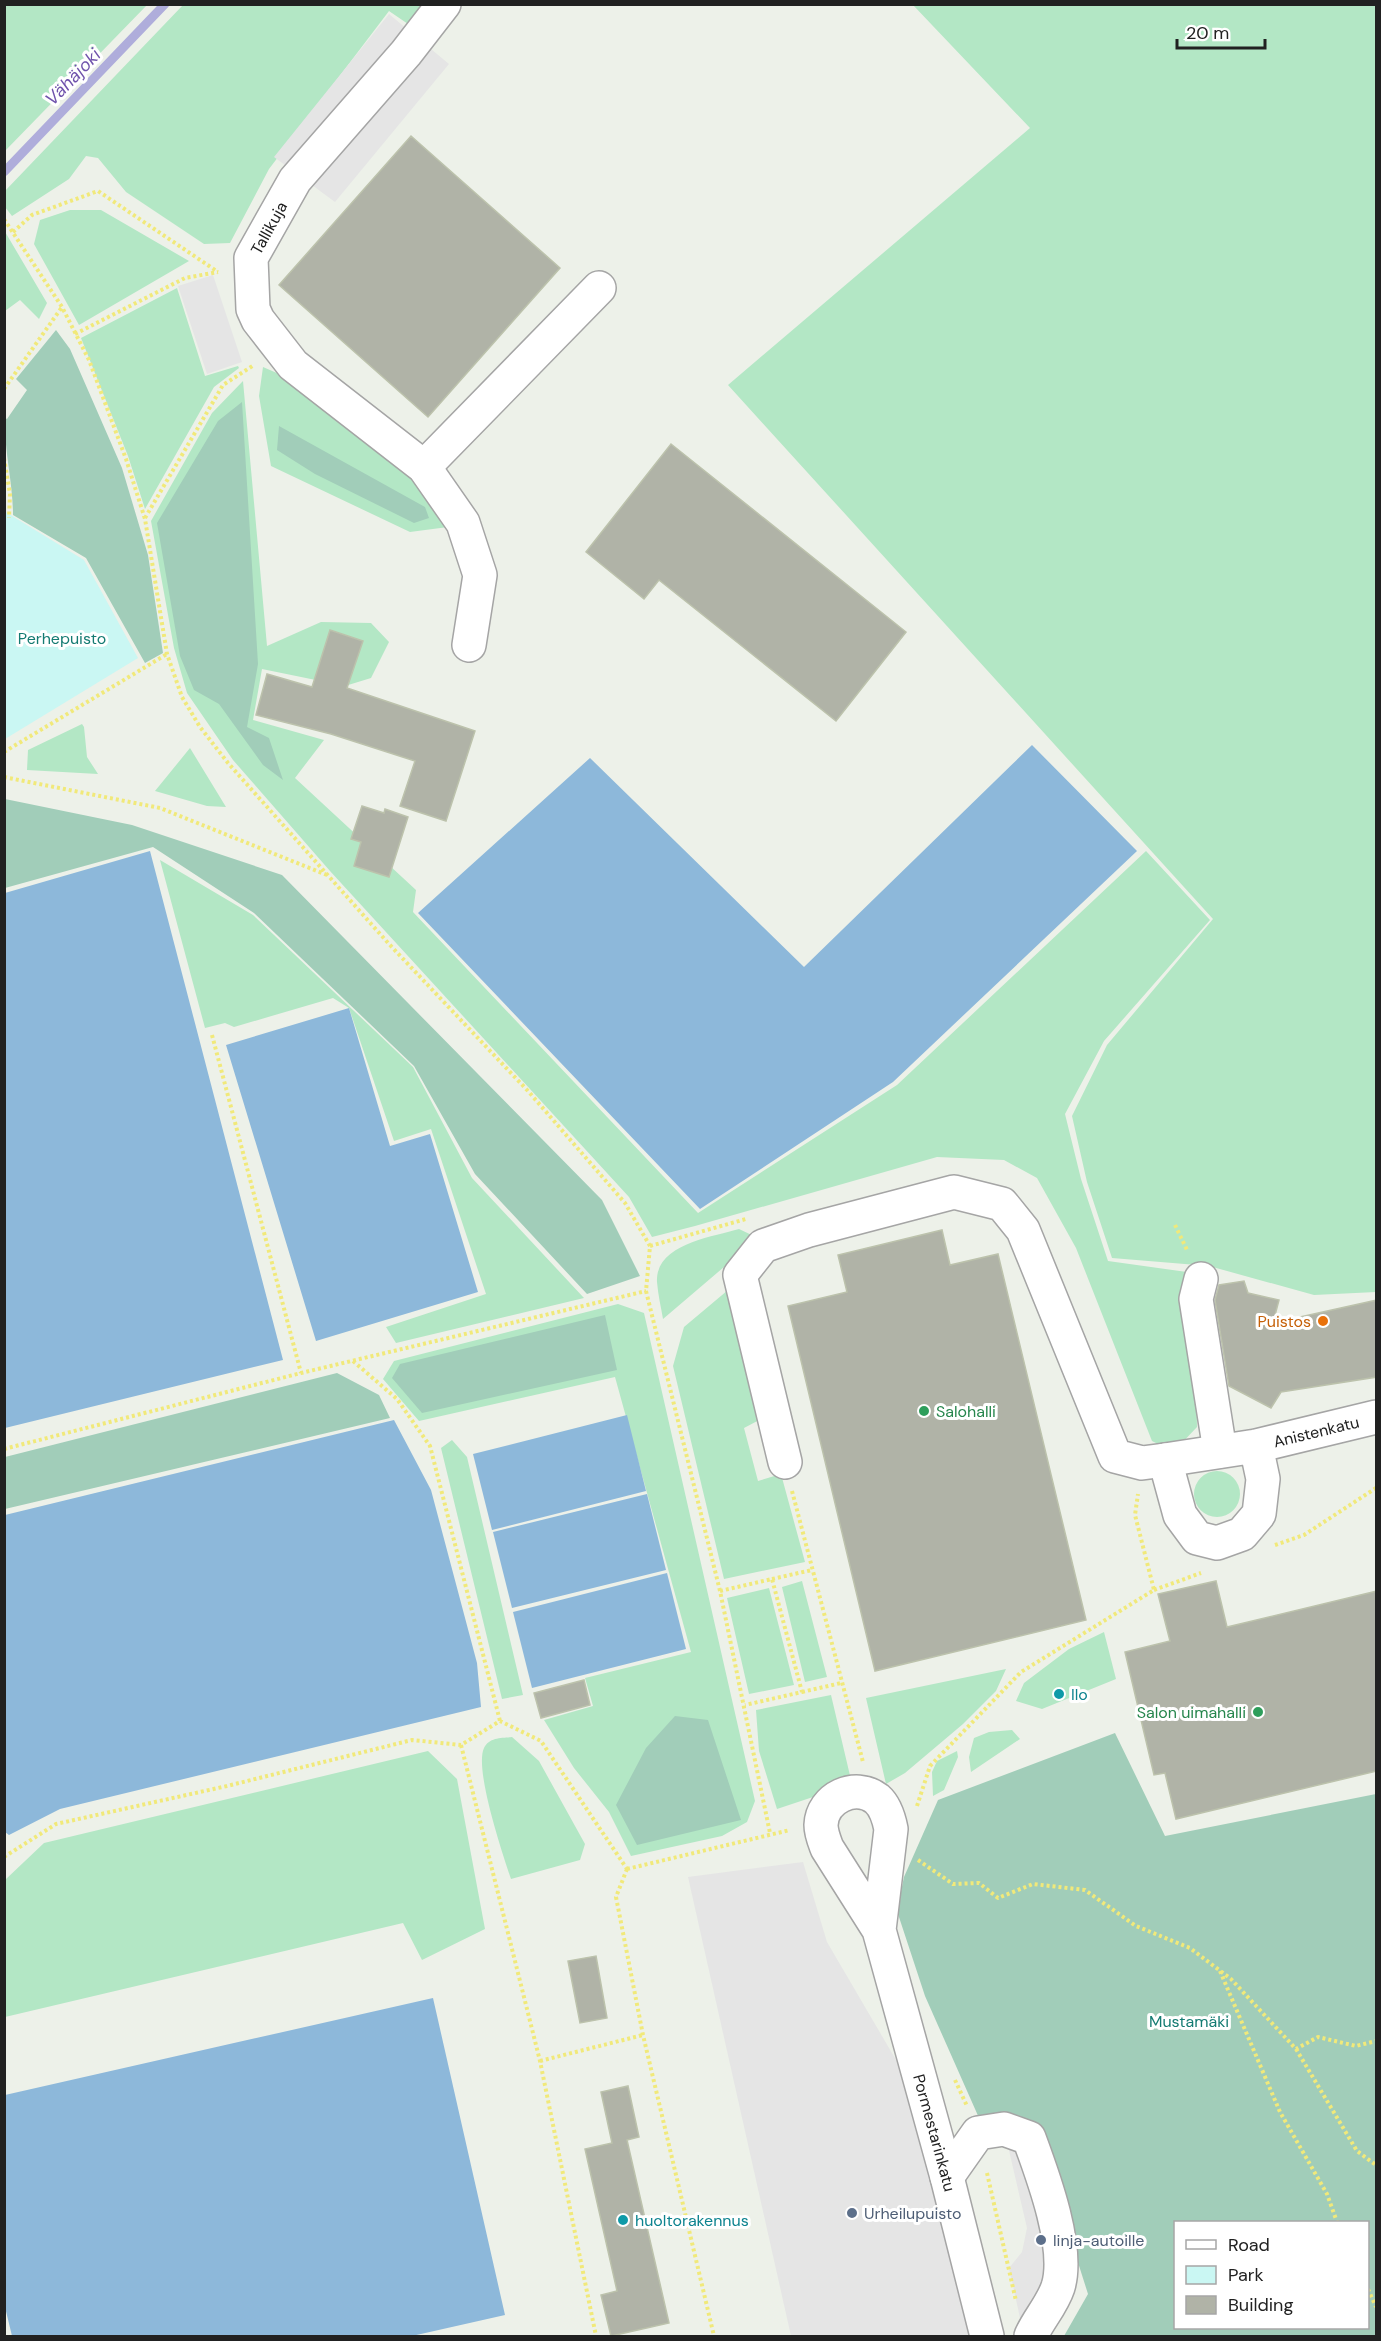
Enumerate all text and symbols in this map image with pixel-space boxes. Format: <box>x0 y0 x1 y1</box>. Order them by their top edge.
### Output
scale bar <box>1177 12 1266 50</box>
text: 20 m <box>1186 21 1229 45</box>
water label: Vähäjoki <box>40 43 107 111</box>
street label: Tallikuja <box>246 198 292 258</box>
park label: Perhepuisto <box>18 628 106 649</box>
place label: Puistos <box>1257 1311 1311 1332</box>
marker: Puistos <box>1316 1314 1330 1328</box>
place label: Salohalli <box>936 1401 996 1422</box>
marker: Salohalli <box>917 1404 931 1418</box>
street label: Anistenkatu <box>1271 1411 1361 1452</box>
place label: Ilo <box>1071 1684 1088 1705</box>
marker: Ilo <box>1052 1687 1066 1701</box>
place label: Salon uimahalli <box>1137 1702 1246 1723</box>
marker: Salon uimahalli <box>1251 1705 1265 1719</box>
park label: Mustamäki <box>1149 2011 1229 2032</box>
street label: Pormestarinkatu <box>909 2072 961 2194</box>
place label: Urheilupuisto <box>864 2203 962 2224</box>
marker: Urheilupuisto <box>845 2206 859 2220</box>
place label: huoltorakennus <box>635 2210 749 2231</box>
marker: huoltorakennus <box>616 2213 630 2227</box>
legend <box>1174 2221 1369 2329</box>
place label: linja-autoille <box>1053 2230 1144 2251</box>
marker: linja-autoille <box>1034 2233 1048 2247</box>
text: Road <box>1228 2233 1270 2257</box>
text: Park <box>1228 2263 1264 2287</box>
text: Building <box>1228 2293 1293 2317</box>

